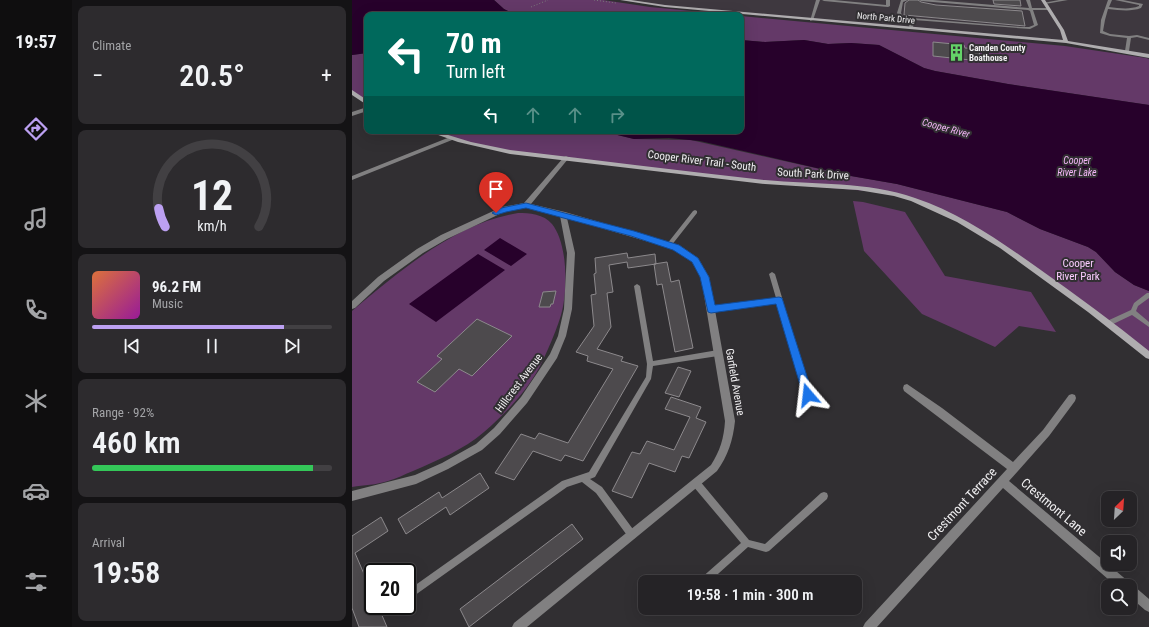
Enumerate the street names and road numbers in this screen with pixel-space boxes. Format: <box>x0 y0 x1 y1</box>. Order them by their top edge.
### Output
street label: North Park Drive <box>857 10 915 26</box>
street label: Cooper River Trail - South <box>647 148 757 174</box>
street label: South Park Drive <box>777 166 849 182</box>
street label: Garfield Avenue <box>723 347 747 417</box>
street label: Hillcrest Avenue <box>493 351 545 415</box>
street label: Crestmont Terrace <box>924 464 1000 544</box>
street label: Crestmont Lane <box>1018 475 1090 539</box>

